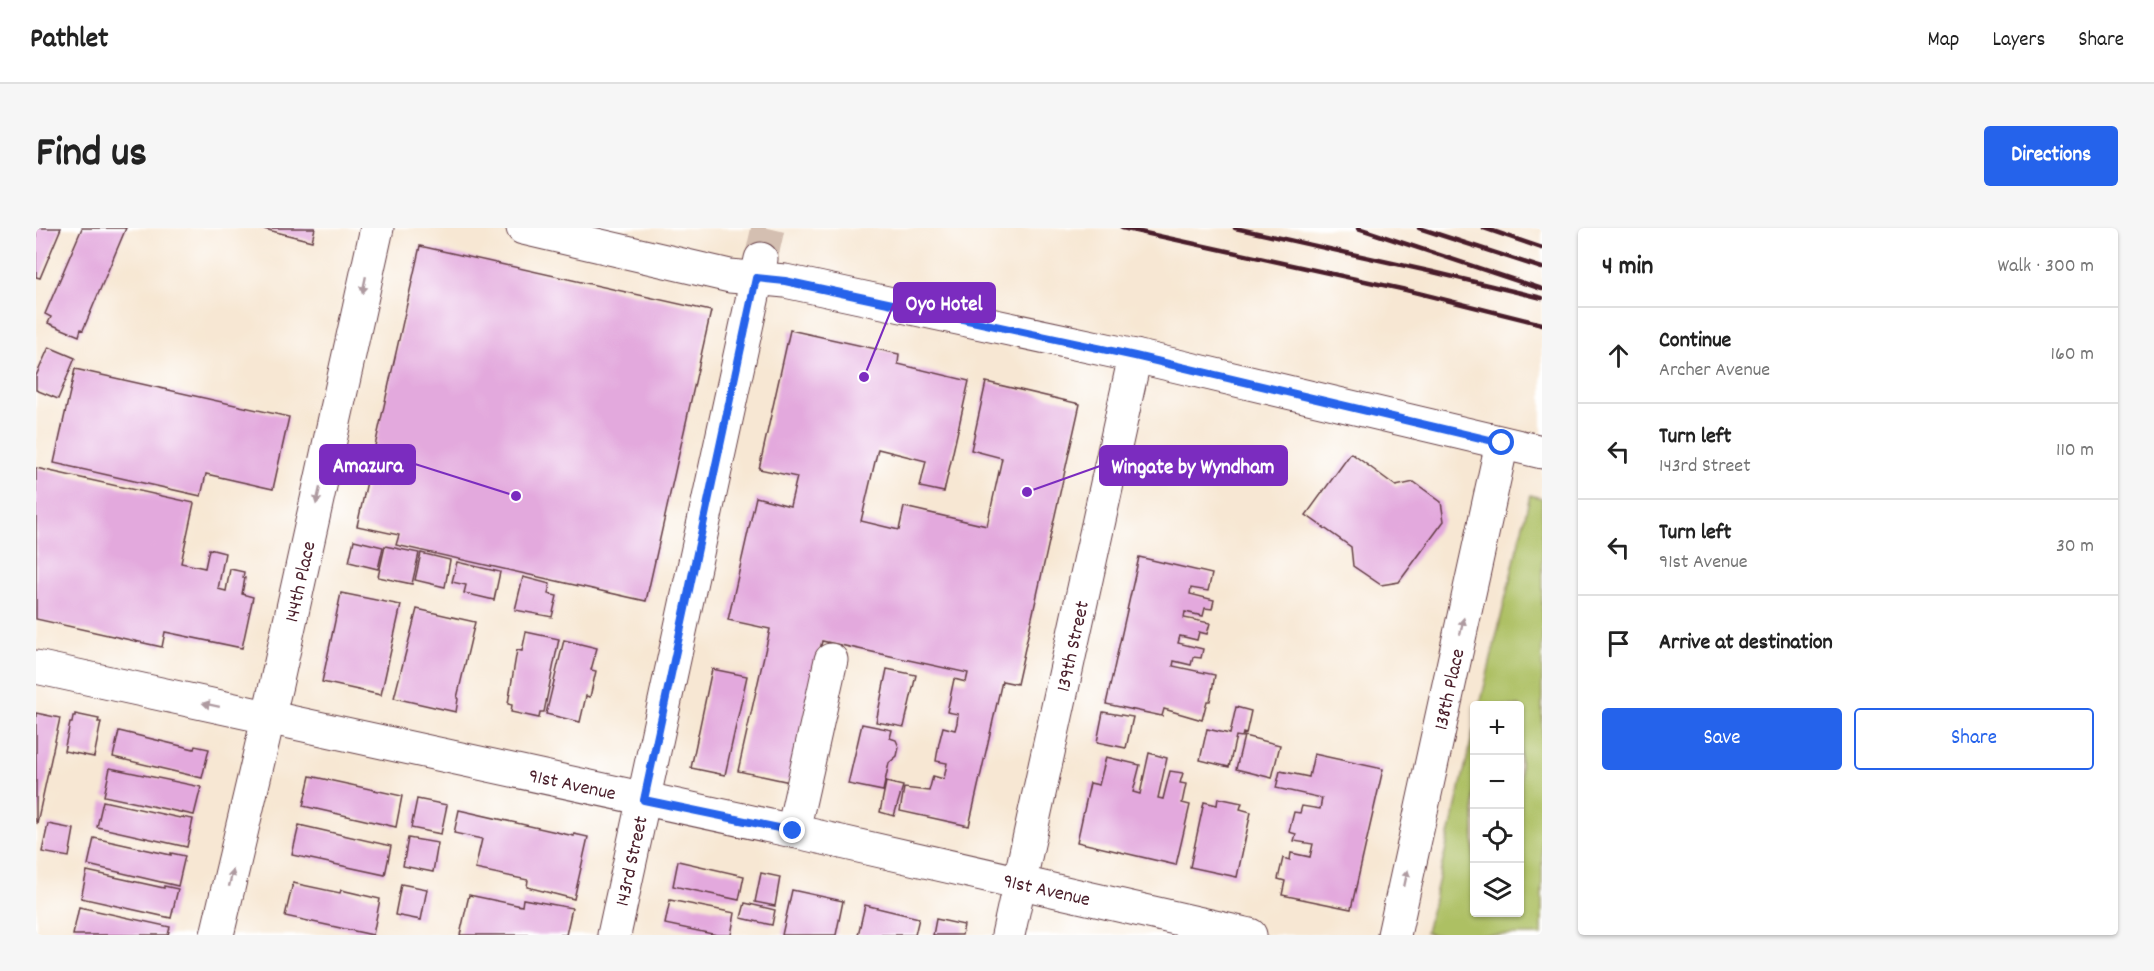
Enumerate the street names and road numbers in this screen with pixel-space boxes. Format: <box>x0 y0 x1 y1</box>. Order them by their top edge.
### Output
street label: 144th Place <box>279 539 324 625</box>
street label: 139th Street <box>1051 598 1098 695</box>
street label: 138th Place <box>1428 646 1474 733</box>
street label: 91st Avenue <box>526 763 618 809</box>
street label: 143rd Street <box>610 814 656 909</box>
street label: 91st Avenue <box>1000 868 1093 915</box>

